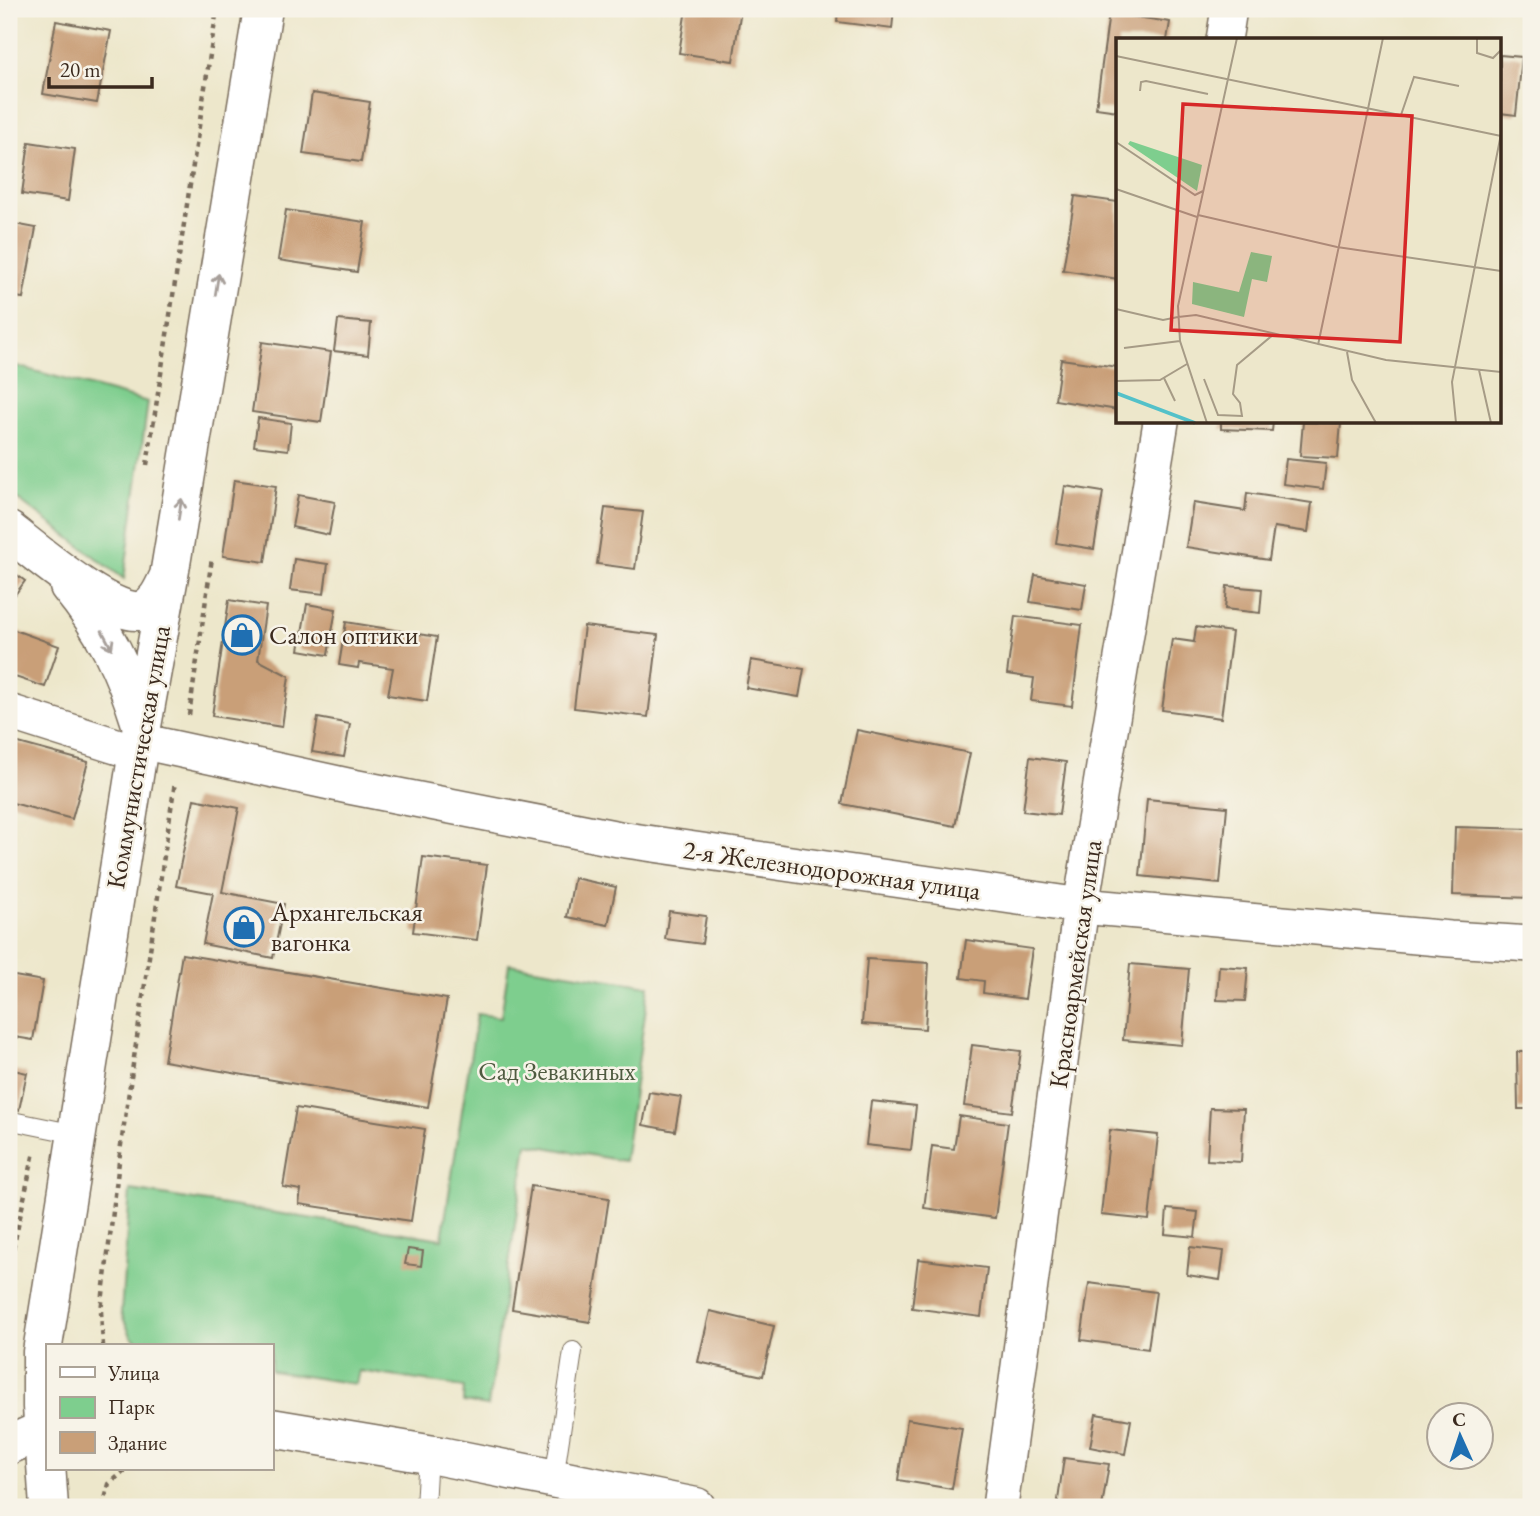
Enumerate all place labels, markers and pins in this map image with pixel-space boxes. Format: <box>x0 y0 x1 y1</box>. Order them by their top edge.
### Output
shop icon: Салон оптики <box>221 614 263 656</box>
place label: Салон оптики <box>269 618 419 652</box>
place label: Архангельская вагонка <box>270 895 423 959</box>
shop icon: Архангельская вагонка <box>223 906 265 948</box>

